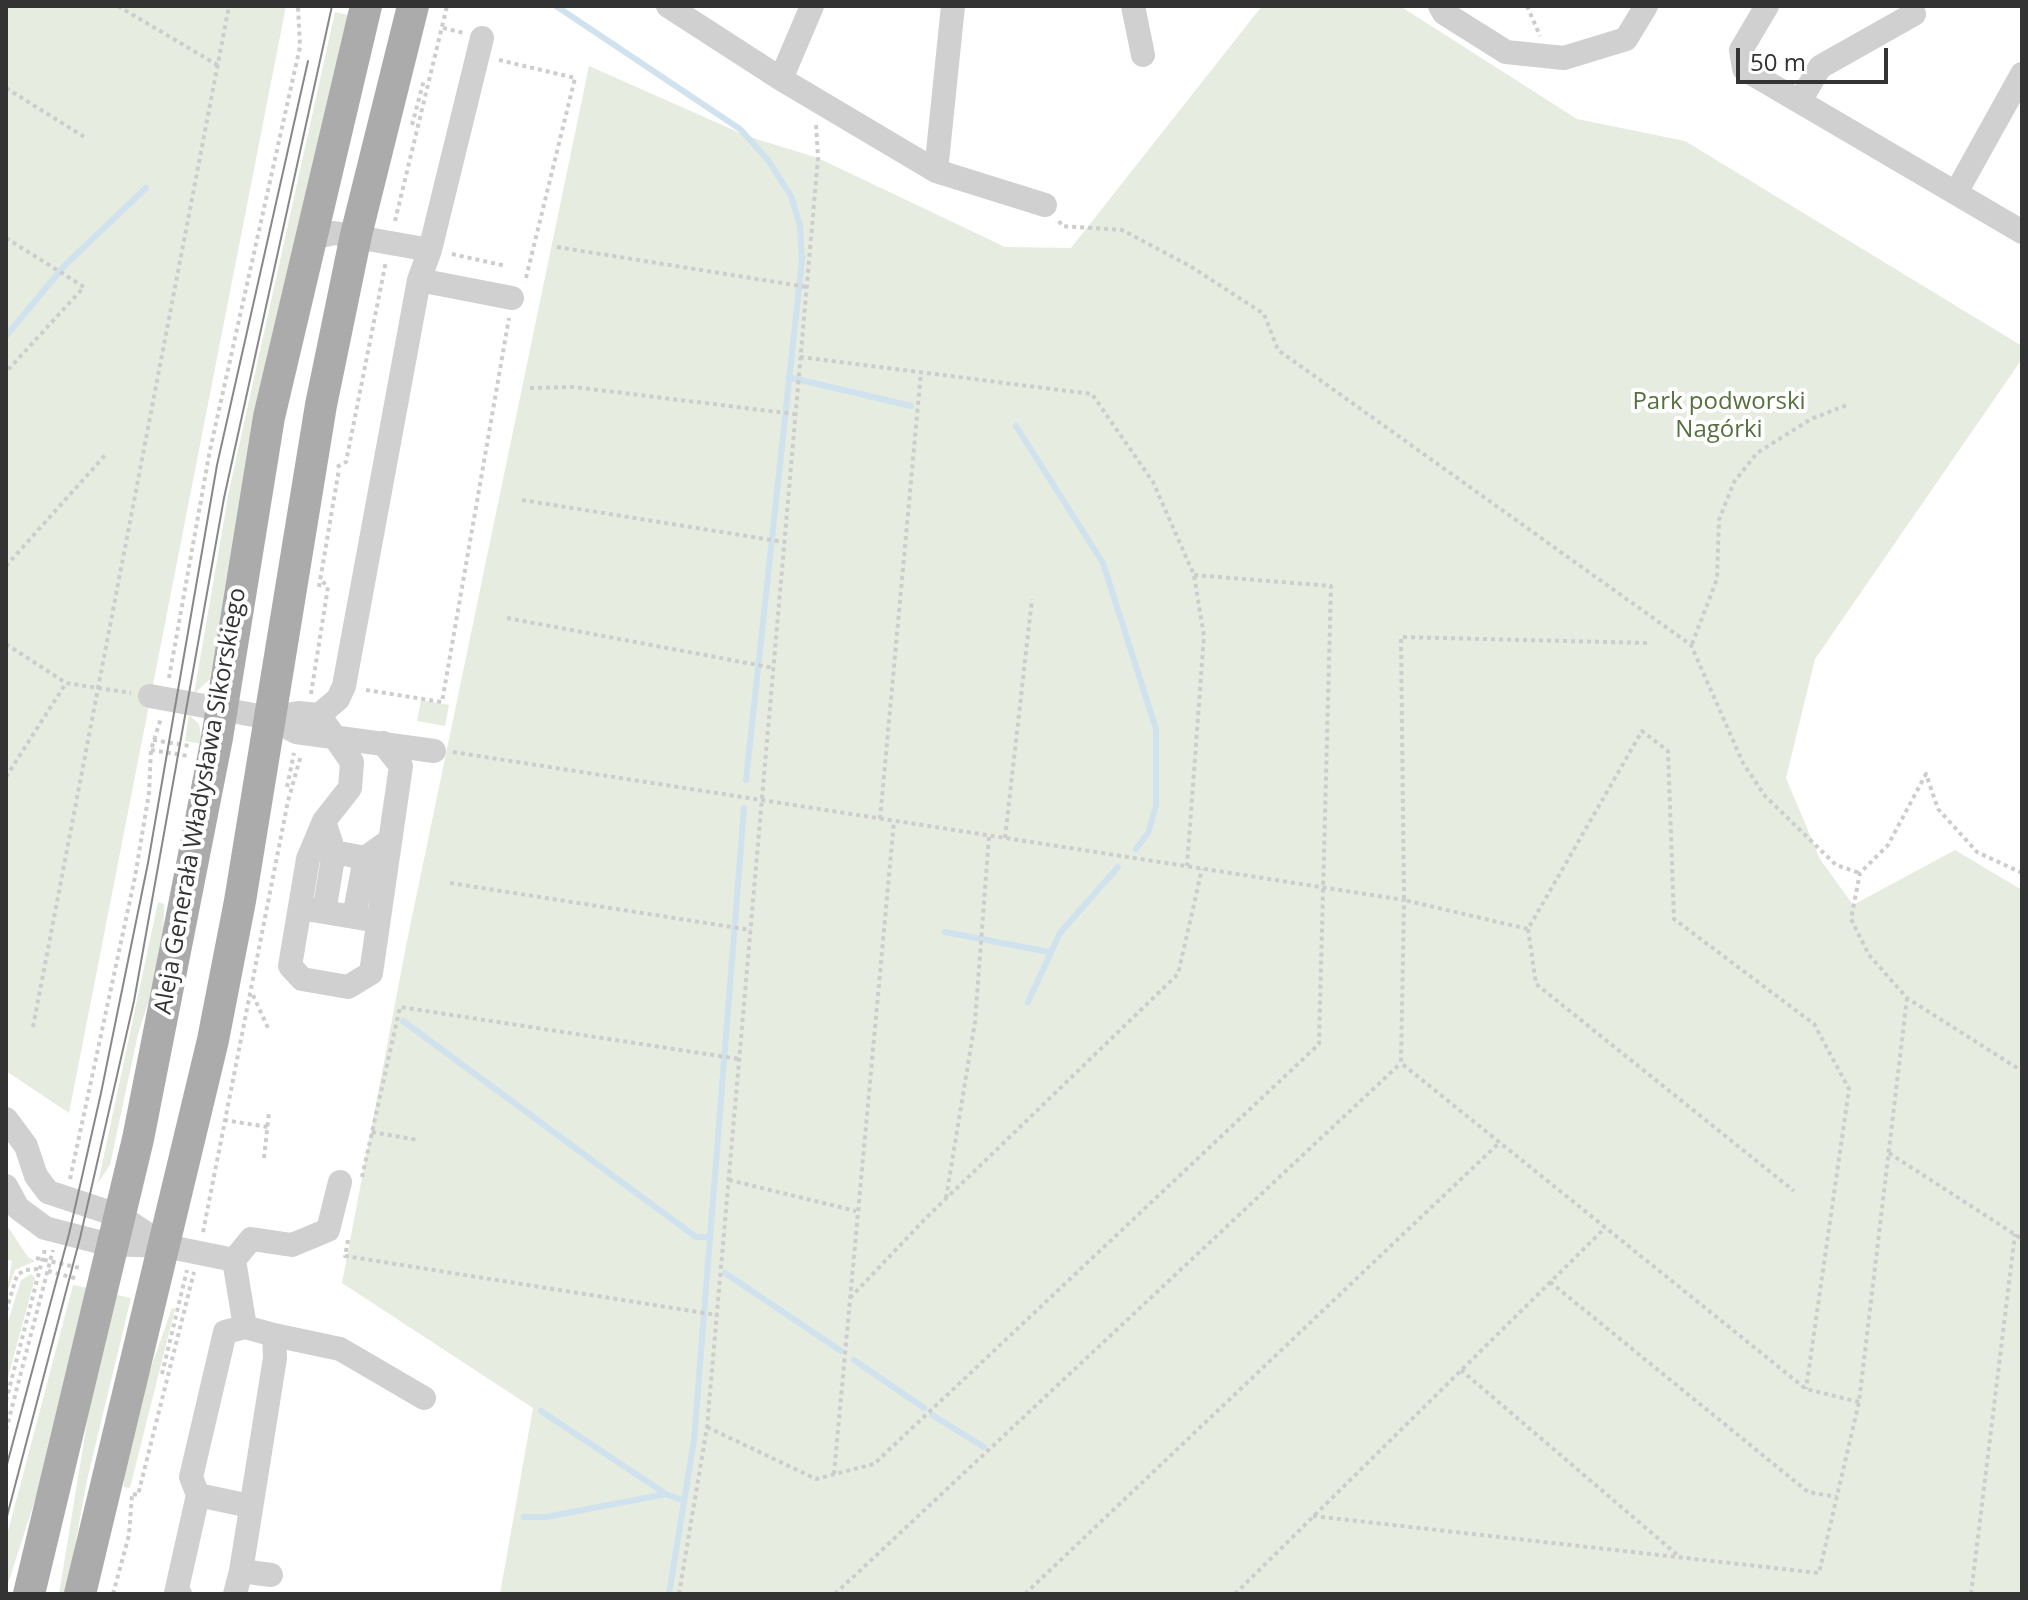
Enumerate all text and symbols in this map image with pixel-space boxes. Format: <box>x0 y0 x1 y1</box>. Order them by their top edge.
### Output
scale bar <box>1740 32 1892 82</box>
text: 50 m <box>1750 45 1806 78</box>
park label: Park podworski Nagórki <box>1632 388 1806 444</box>
street label: Aleja Generała Władysława Sikorskiego <box>149 585 253 1017</box>

